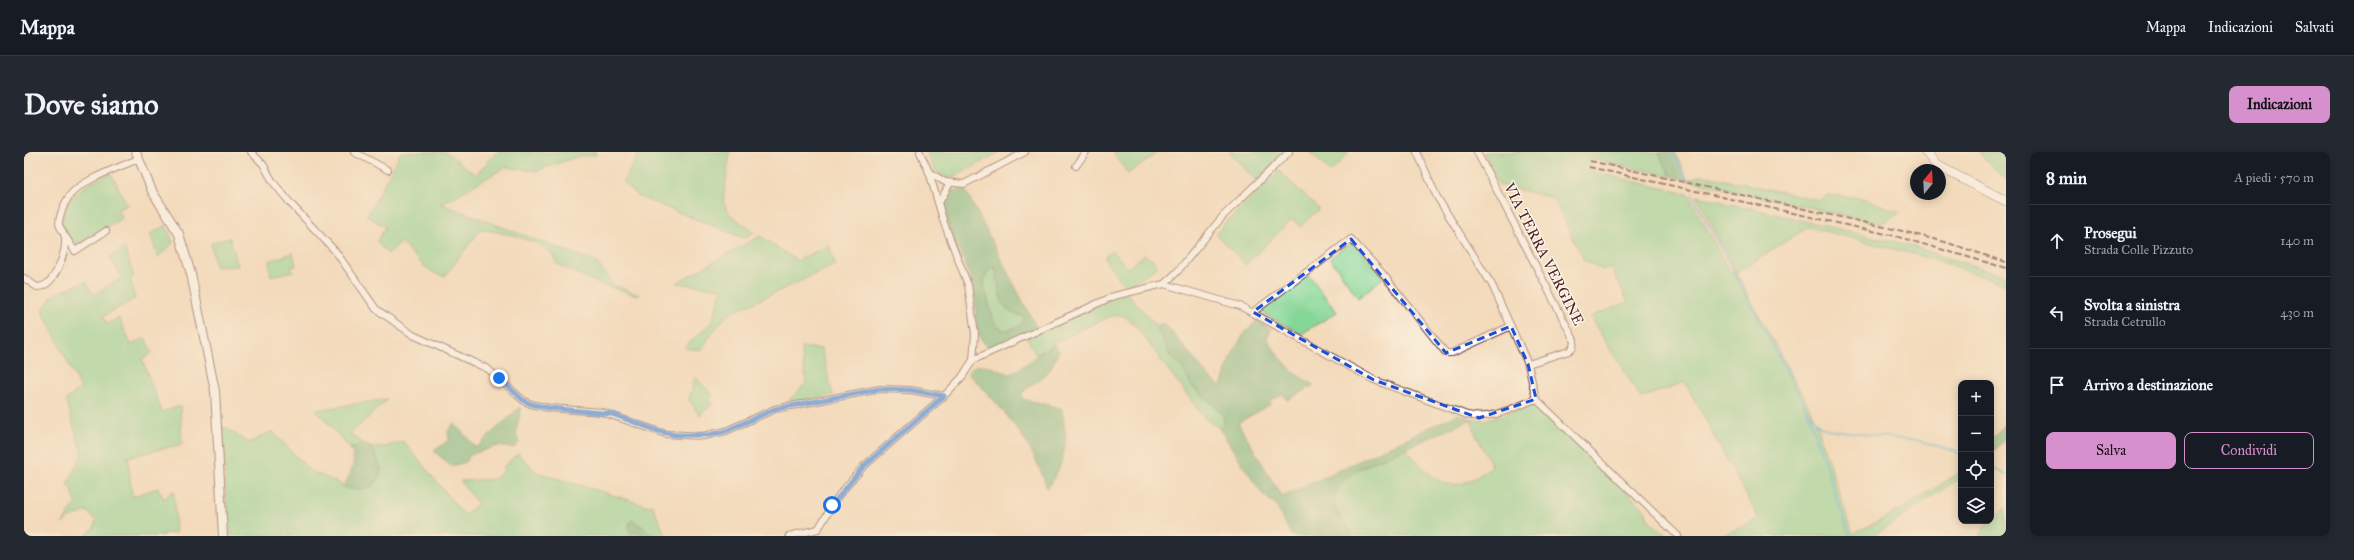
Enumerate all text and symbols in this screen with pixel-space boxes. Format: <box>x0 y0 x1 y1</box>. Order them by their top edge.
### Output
text: Mappa <box>20 16 75 39</box>
text: Mappa <box>2146 19 2186 36</box>
text: Indicazioni <box>2208 19 2273 36</box>
text: Salvati <box>2295 19 2334 36</box>
button: Indicazioni <box>2229 86 2330 123</box>
text: Dove siamo <box>24 87 158 122</box>
north arrow <box>1910 164 1946 200</box>
text: 8 min <box>2046 168 2087 189</box>
text: A piedi · 570 m <box>2234 170 2314 186</box>
street label: VIA TERRA VERGINE <box>1500 179 1588 329</box>
text: Prosegui <box>2084 224 2137 242</box>
icon: ahead <box>2046 230 2068 252</box>
text: 140 m <box>2280 233 2314 249</box>
text: Strada Colle Pizzuto <box>2084 242 2193 258</box>
text: Svolta a sinistra <box>2084 296 2180 314</box>
icon: left <box>2046 302 2068 324</box>
text: 430 m <box>2280 305 2314 321</box>
text: Strada Cetrullo <box>2084 314 2166 330</box>
route end <box>490 369 508 387</box>
icon: arrive <box>2046 374 2068 396</box>
text: Arrivo a destinazione <box>2084 376 2213 394</box>
map controls <box>1958 380 1994 524</box>
button: + <box>1958 380 1994 416</box>
button: − <box>1958 416 1994 452</box>
button: Salva <box>2046 432 2176 469</box>
button: Condividi <box>2184 432 2314 469</box>
button: locate <box>1958 452 1994 488</box>
button: layers <box>1958 488 1994 524</box>
route start <box>823 496 841 514</box>

